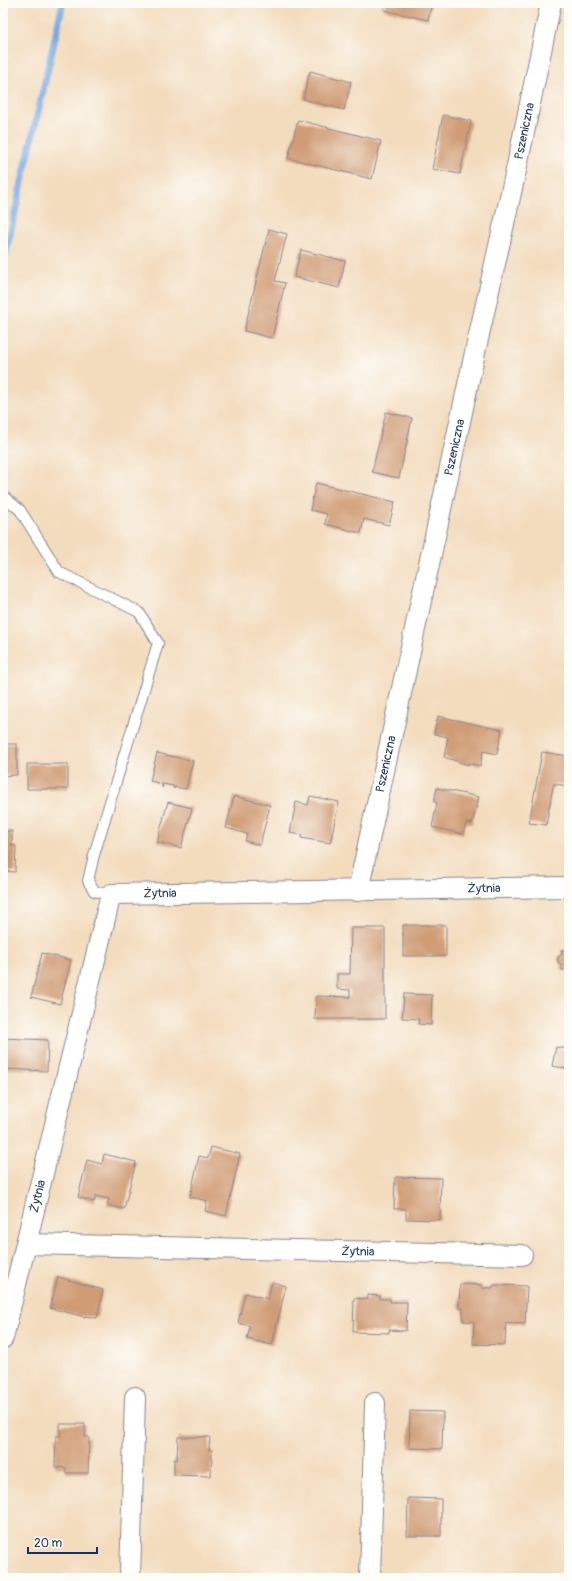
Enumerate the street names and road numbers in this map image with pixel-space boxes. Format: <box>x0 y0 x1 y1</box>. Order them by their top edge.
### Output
street label: Pszeniczna <box>511 101 538 161</box>
street label: Pszeniczna <box>441 417 468 477</box>
street label: Pszeniczna <box>372 734 399 794</box>
street label: Żytnia <box>467 880 501 896</box>
street label: Żytnia <box>143 885 177 901</box>
street label: Żytnia <box>25 1178 49 1214</box>
street label: Żytnia <box>341 1242 375 1259</box>

